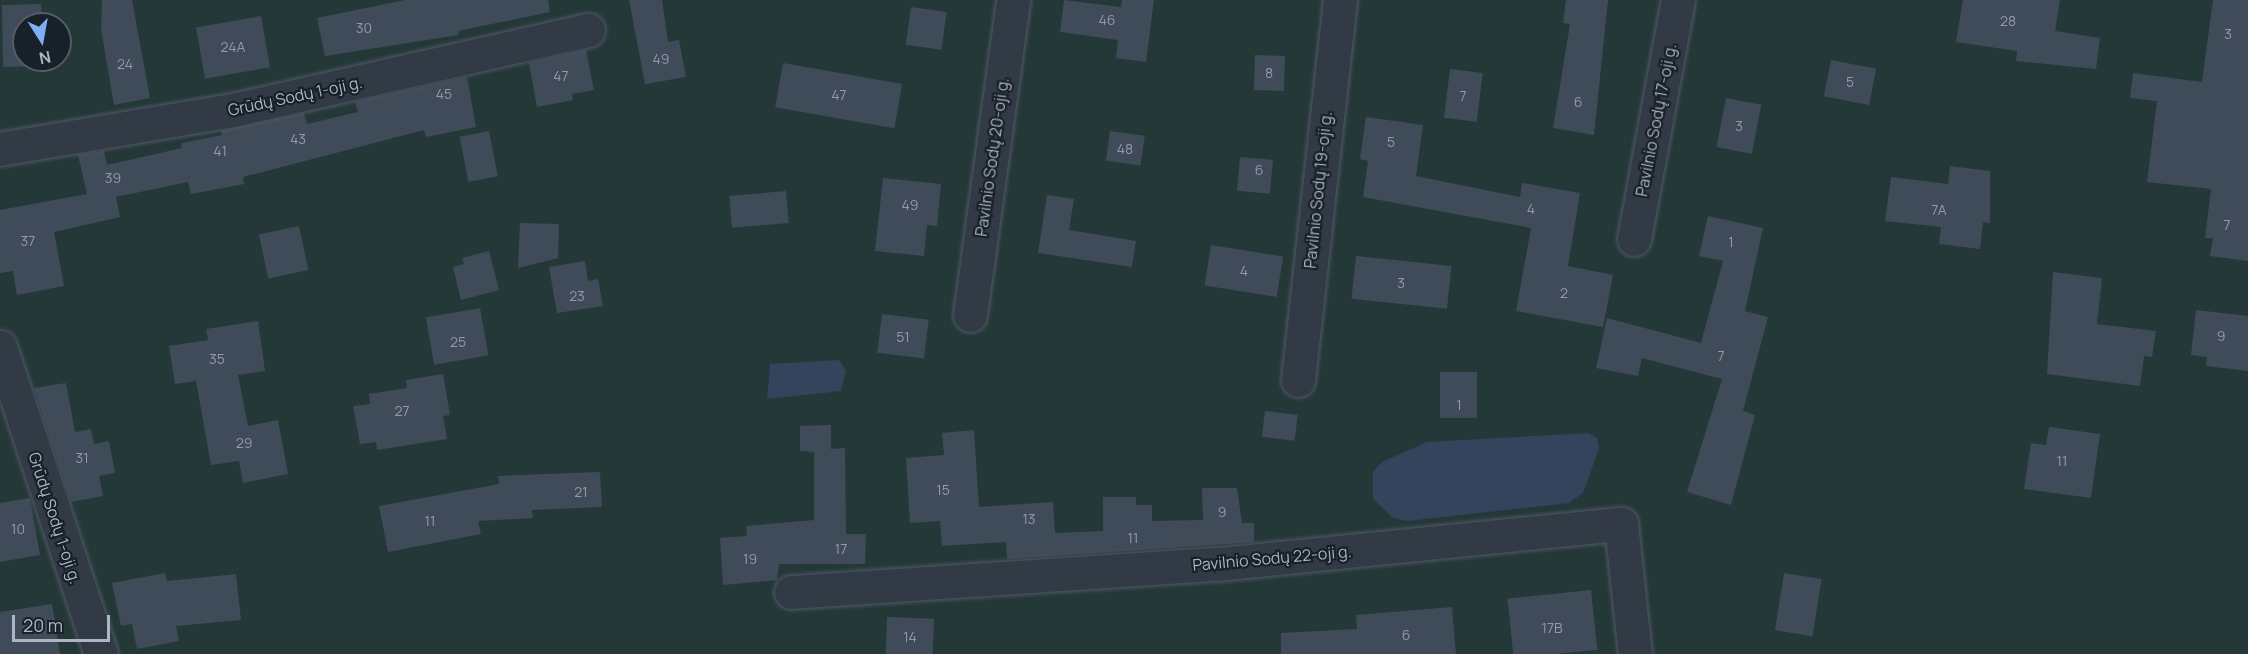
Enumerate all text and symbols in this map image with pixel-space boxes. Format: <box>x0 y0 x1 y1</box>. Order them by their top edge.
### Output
north arrow <box>12 12 72 72</box>
house number: 46 <box>1099 12 1115 28</box>
house number: 28 <box>2000 13 2016 29</box>
house number: 30 <box>356 20 372 36</box>
house number: 3 <box>2224 26 2232 42</box>
house number: 24A <box>221 39 245 55</box>
street label: Pavilnio Sodų 17-oji g. <box>1632 42 1680 198</box>
text: N <box>37 46 53 70</box>
house number: 49 <box>653 51 669 67</box>
house number: 24 <box>117 56 133 72</box>
house number: 8 <box>1265 65 1273 81</box>
house number: 47 <box>553 68 569 84</box>
street label: Grūdų Sodų 1-oji g. <box>226 72 364 120</box>
house number: 5 <box>1846 74 1854 90</box>
street label: Pavilnio Sodų 20-oji g. <box>971 76 1013 238</box>
house number: 45 <box>436 86 452 102</box>
house number: 47 <box>831 87 847 103</box>
house number: 7 <box>1459 88 1467 104</box>
house number: 6 <box>1574 94 1582 110</box>
street label: Pavilnio Sodų 19-oji g. <box>1300 111 1336 269</box>
house number: 3 <box>1735 118 1743 134</box>
house number: 43 <box>290 131 306 147</box>
house number: 5 <box>1387 134 1395 150</box>
house number: 48 <box>1117 141 1133 157</box>
house number: 41 <box>213 143 227 159</box>
house number: 6 <box>1255 162 1263 178</box>
house number: 39 <box>105 170 121 186</box>
house number: 49 <box>902 197 918 213</box>
house number: 4 <box>1527 201 1535 217</box>
house number: 7A <box>1931 202 1947 218</box>
house number: 7 <box>2223 217 2231 233</box>
house number: 37 <box>21 233 35 249</box>
house number: 1 <box>1728 234 1734 250</box>
house number: 4 <box>1240 263 1248 279</box>
house number: 3 <box>1397 275 1405 291</box>
house number: 2 <box>1560 285 1568 301</box>
house number: 23 <box>569 288 585 304</box>
house number: 9 <box>2217 328 2225 344</box>
house number: 51 <box>896 329 910 345</box>
house number: 25 <box>450 334 466 350</box>
house number: 7 <box>1717 348 1725 364</box>
house number: 35 <box>209 351 225 367</box>
house number: 1 <box>1456 397 1462 413</box>
house number: 27 <box>394 403 410 419</box>
house number: 29 <box>236 435 252 451</box>
street label: Grūdų Sodų 1-oji g. <box>25 450 85 586</box>
house number: 31 <box>75 450 89 466</box>
house number: 11 <box>2057 453 2067 469</box>
house number: 15 <box>936 482 950 498</box>
house number: 21 <box>574 484 588 500</box>
house number: 9 <box>1218 504 1226 520</box>
house number: 13 <box>1022 511 1036 527</box>
house number: 11 <box>425 513 435 529</box>
house number: 10 <box>11 521 25 537</box>
house number: 11 <box>1128 530 1138 546</box>
house number: 17 <box>835 541 847 557</box>
street label: Pavilnio Sodų 22-oji g. <box>1192 541 1352 575</box>
house number: 19 <box>743 551 757 567</box>
scale bar <box>15 603 112 641</box>
text: 20 m <box>23 613 63 637</box>
house number: 17B <box>1541 620 1563 636</box>
house number: 6 <box>1402 627 1410 643</box>
house number: 14 <box>903 629 917 645</box>

